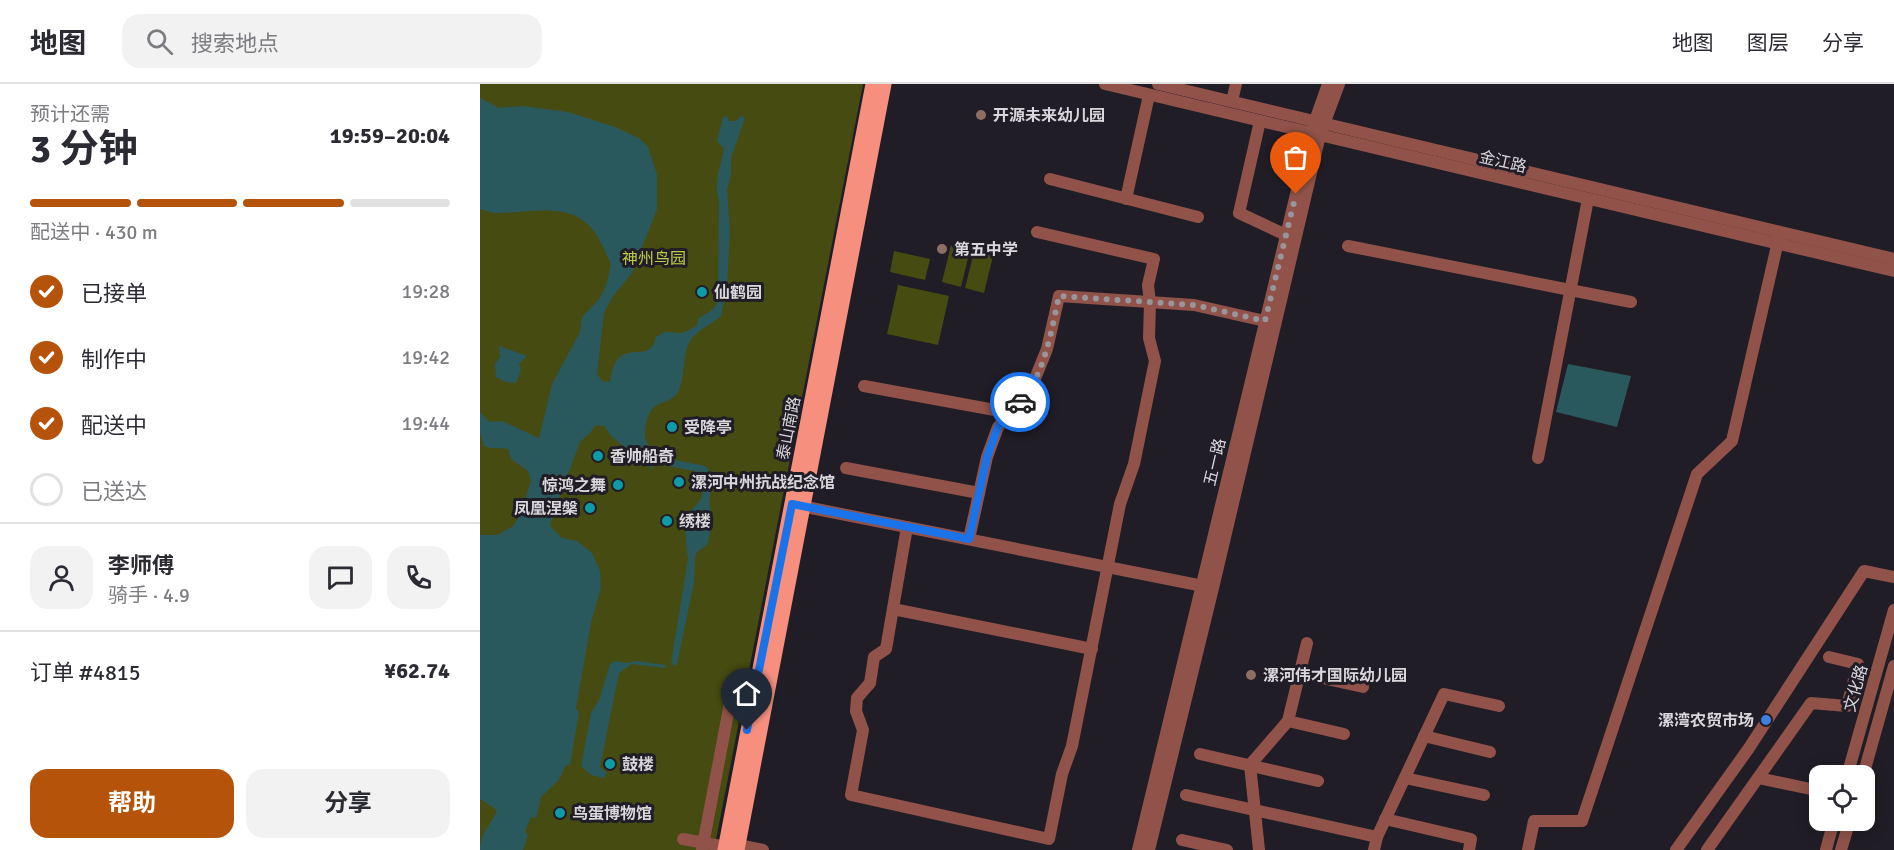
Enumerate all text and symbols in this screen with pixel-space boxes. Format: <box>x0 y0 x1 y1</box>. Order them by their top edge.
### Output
search box <box>122 14 542 68</box>
icon: search <box>143 25 176 58</box>
text: 地图 <box>30 27 86 61</box>
text: 搜索地点 <box>191 30 279 57</box>
text: 地图 <box>1672 30 1714 56</box>
text: 图层 <box>1747 30 1789 56</box>
text: 分享 <box>1822 30 1864 56</box>
text: 预计还需 <box>30 102 110 127</box>
place label: 开源未来幼儿园 <box>993 106 1105 126</box>
marker: 开源未来幼儿园 <box>974 108 988 122</box>
text: 19:59–20:04 <box>330 122 450 149</box>
text: 3 分钟 <box>30 125 138 173</box>
pin <box>1270 132 1321 194</box>
icon: bag <box>1279 141 1312 174</box>
street label: 金江路 <box>1477 147 1528 177</box>
text: 配送中 · 430 m <box>30 220 158 245</box>
place label: 第五中学 <box>954 240 1018 260</box>
marker: 第五中学 <box>935 242 949 256</box>
park label: 神州鸟园 <box>622 249 686 269</box>
icon: check <box>30 275 63 308</box>
text: 19:28 <box>401 279 450 304</box>
text: 已接单 <box>81 280 147 307</box>
place label: 仙鹤园 <box>714 283 762 303</box>
marker: 仙鹤园 <box>695 285 709 299</box>
icon: check <box>30 341 63 374</box>
text: 19:42 <box>401 345 450 370</box>
text: 制作中 <box>81 346 147 373</box>
courier <box>990 372 1050 432</box>
icon: car <box>1004 386 1037 419</box>
street label: 泰山南路 <box>773 395 805 462</box>
icon: check <box>30 407 63 440</box>
text: 19:44 <box>401 411 450 436</box>
text: 配送中 <box>81 412 147 439</box>
place label: 受降亭 <box>684 418 732 438</box>
marker: 受降亭 <box>665 420 679 434</box>
street label: 五一路 <box>1200 437 1230 488</box>
place label: 香帅船奇 <box>610 447 674 467</box>
marker: 香帅船奇 <box>591 449 605 463</box>
place label: 漯河中州抗战纪念馆 <box>691 473 835 493</box>
marker: 漯河中州抗战纪念馆 <box>672 475 686 489</box>
place label: 惊鸿之舞 <box>542 476 606 496</box>
text: 已送达 <box>81 478 147 505</box>
marker: 惊鸿之舞 <box>611 478 625 492</box>
place label: 凤凰涅槃 <box>514 499 578 519</box>
marker: 凤凰涅槃 <box>583 501 597 515</box>
place label: 绣楼 <box>679 512 711 532</box>
marker: 绣楼 <box>660 514 674 528</box>
button: person <box>30 546 93 609</box>
button: chat <box>309 546 372 609</box>
button: phone <box>387 546 450 609</box>
text: 李师傅 <box>108 552 174 579</box>
text: 骑手 · 4.9 <box>108 583 190 608</box>
text: ¥62.74 <box>384 657 450 684</box>
text: 订单 #4815 <box>30 659 141 686</box>
street label: 文化路 <box>1840 662 1872 714</box>
place label: 漯河伟才国际幼儿园 <box>1263 666 1407 686</box>
pin <box>721 668 772 730</box>
marker: 漯河伟才国际幼儿园 <box>1244 668 1258 682</box>
icon: home <box>730 677 763 710</box>
place label: 漯湾农贸市场 <box>1658 711 1754 731</box>
marker: 漯湾农贸市场 <box>1759 713 1773 727</box>
place label: 鼓楼 <box>622 755 654 775</box>
marker: 鼓楼 <box>603 757 617 771</box>
map controls <box>1809 765 1875 831</box>
button: locate <box>1809 765 1875 831</box>
button: 帮助 <box>30 769 234 838</box>
button: 分享 <box>246 769 450 838</box>
place label: 鸟蛋博物馆 <box>572 804 652 824</box>
marker: 鸟蛋博物馆 <box>553 806 567 820</box>

